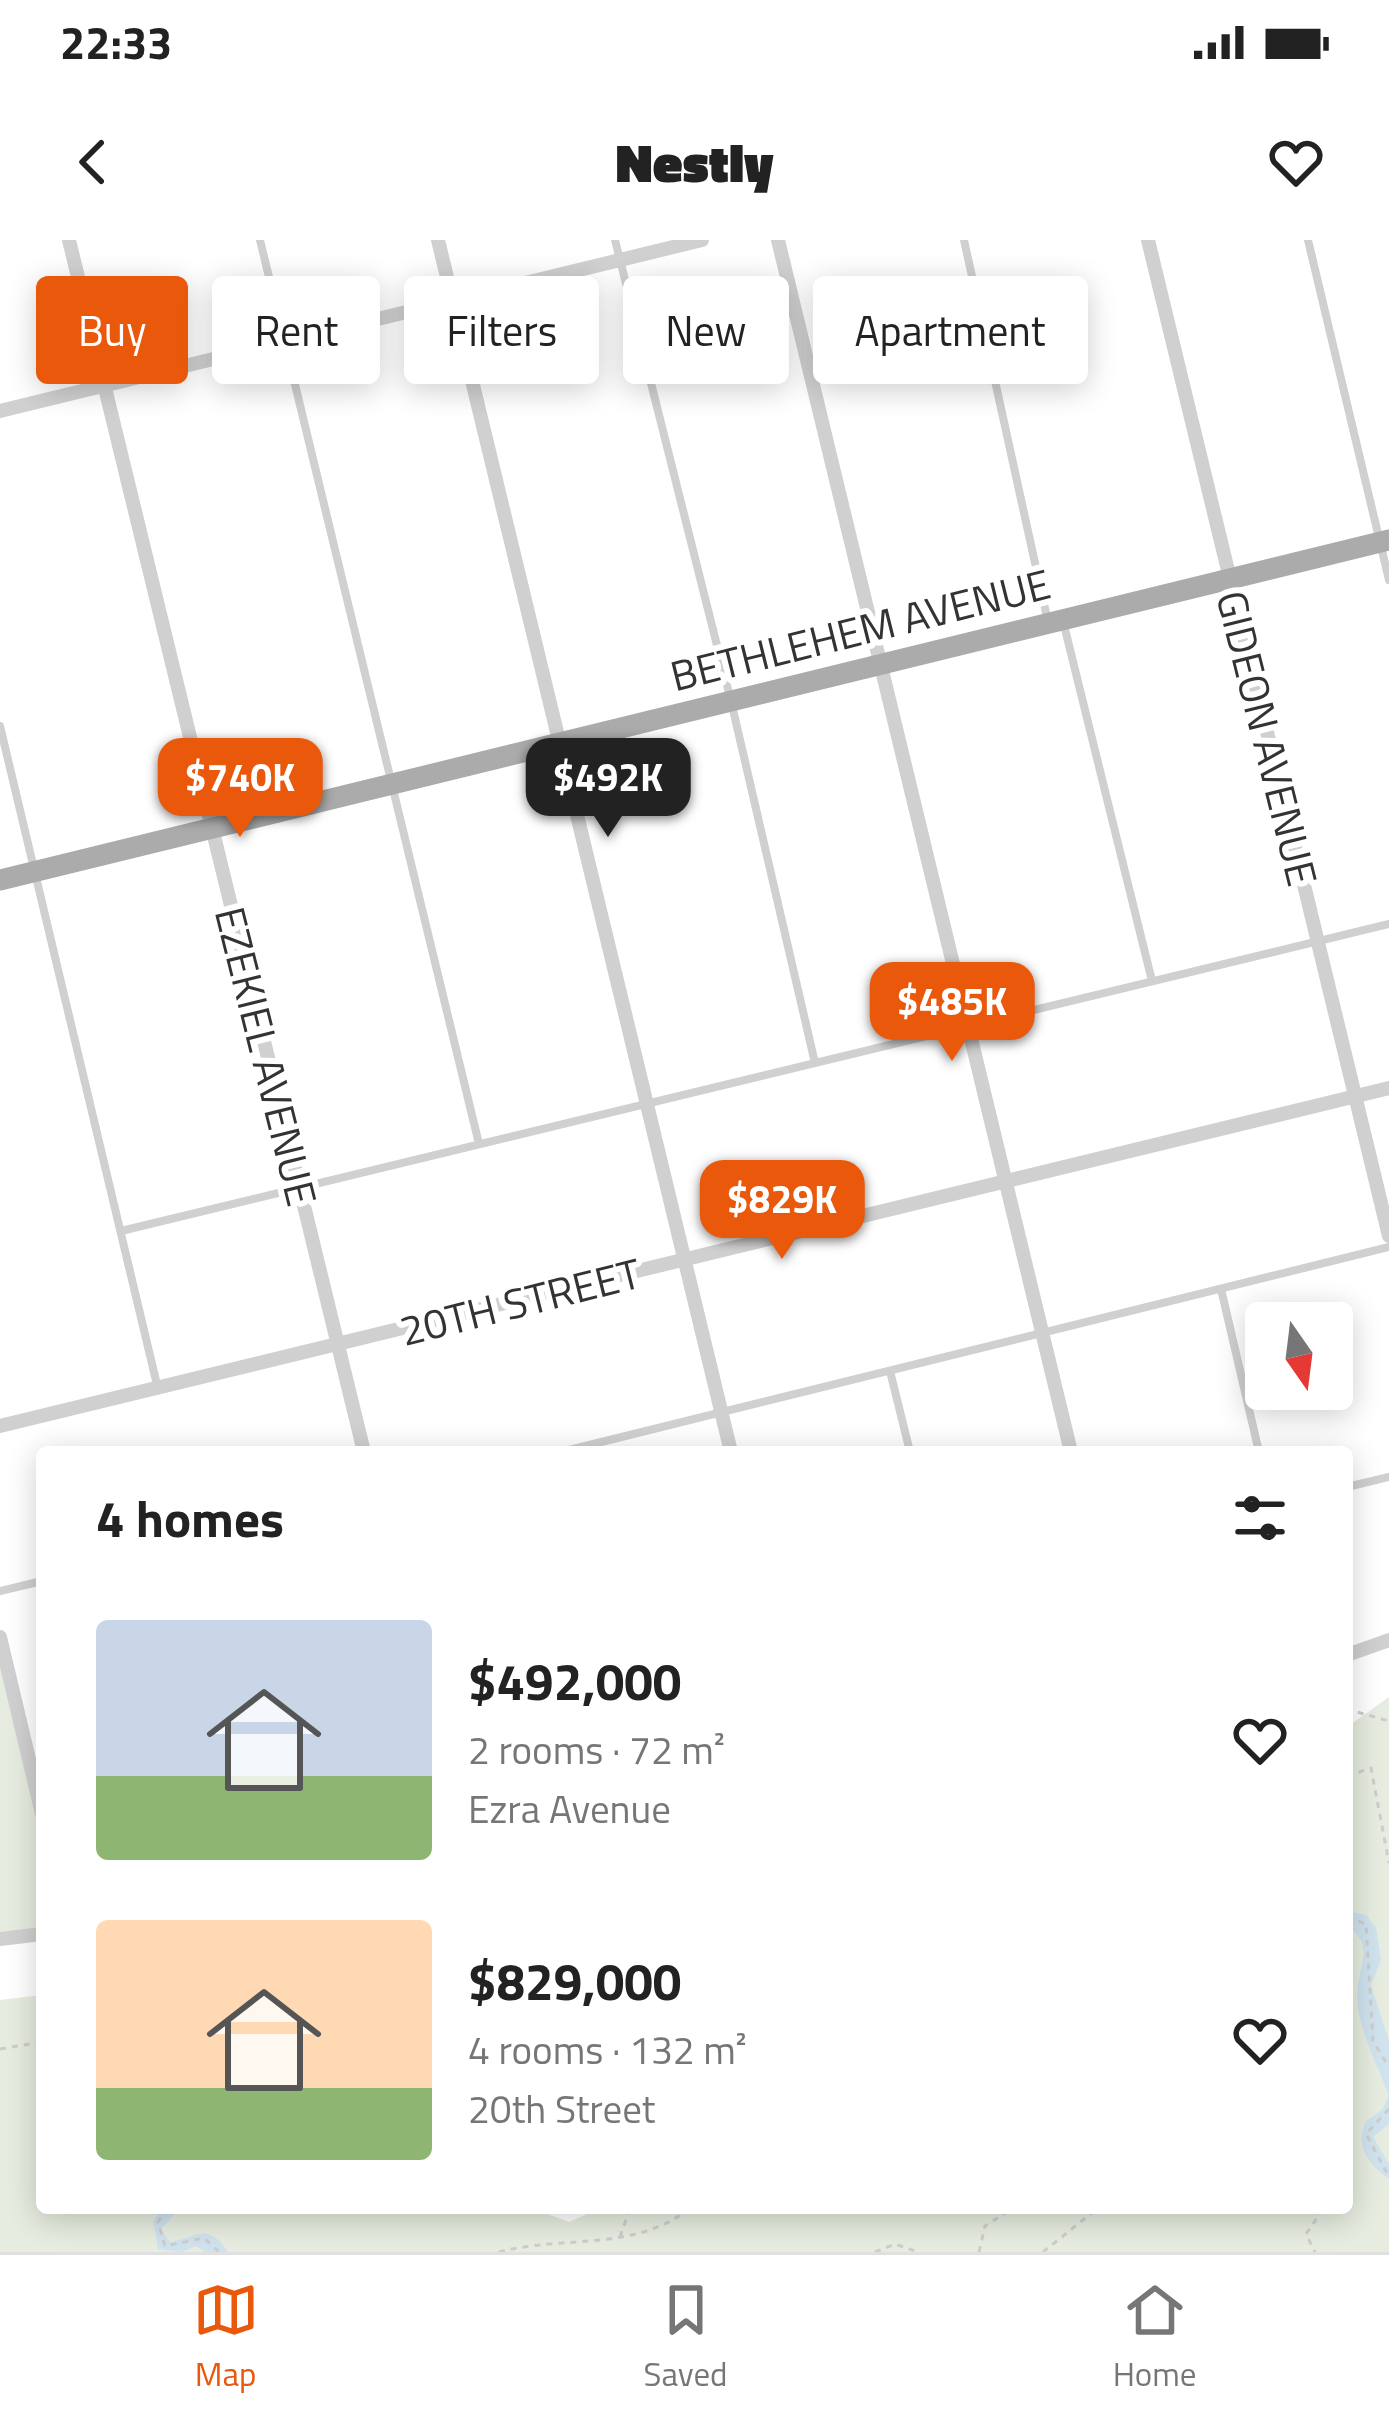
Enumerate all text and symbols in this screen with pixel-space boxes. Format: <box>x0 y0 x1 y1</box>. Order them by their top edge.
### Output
text: 22:33 <box>60 8 172 76</box>
text: Nestly <box>615 121 774 203</box>
icon: back <box>60 129 126 195</box>
icon: heart <box>1263 129 1329 195</box>
chip: Buy <box>36 276 188 384</box>
chip: Rent <box>212 276 380 384</box>
chip: Filters <box>404 276 599 384</box>
chip: New <box>623 276 789 384</box>
chip: Apartment <box>813 276 1088 384</box>
street label: BETHLEHEM AVENUE <box>663 551 1057 707</box>
street label: GIDEON AVENUE <box>1200 584 1336 892</box>
pin: $740K <box>156 738 324 840</box>
pin: $492K <box>524 738 692 840</box>
text: $740K <box>185 747 295 806</box>
text: $492K <box>553 747 663 806</box>
street label: EZEKIEL AVENUE <box>199 900 335 1212</box>
pin: $485K <box>868 962 1036 1064</box>
text: $485K <box>897 971 1007 1030</box>
pin: $829K <box>698 1160 866 1262</box>
text: $829K <box>727 1169 837 1228</box>
street label: 20TH STREET <box>393 1240 647 1362</box>
north arrow <box>1245 1302 1353 1410</box>
map controls <box>1245 1302 1353 1410</box>
text: 4 homes <box>96 1479 284 1557</box>
icon: filters <box>1227 1485 1293 1551</box>
text: $492,000 <box>468 1642 681 1720</box>
icon: home <box>192 1668 336 1812</box>
icon: heart <box>1227 1707 1293 1773</box>
text: 2 rooms · 72 m² <box>468 1720 725 1779</box>
text: Ezra Avenue <box>468 1779 671 1838</box>
text: $829,000 <box>468 1942 681 2020</box>
icon: home <box>192 1968 336 2112</box>
icon: heart <box>1227 2007 1293 2073</box>
text: 4 rooms · 132 m² <box>468 2020 747 2079</box>
text: 20th Street <box>468 2079 655 2138</box>
tab: Map <box>193 2277 259 2399</box>
tab: Saved <box>644 2277 728 2399</box>
tab: Home <box>1113 2277 1196 2399</box>

